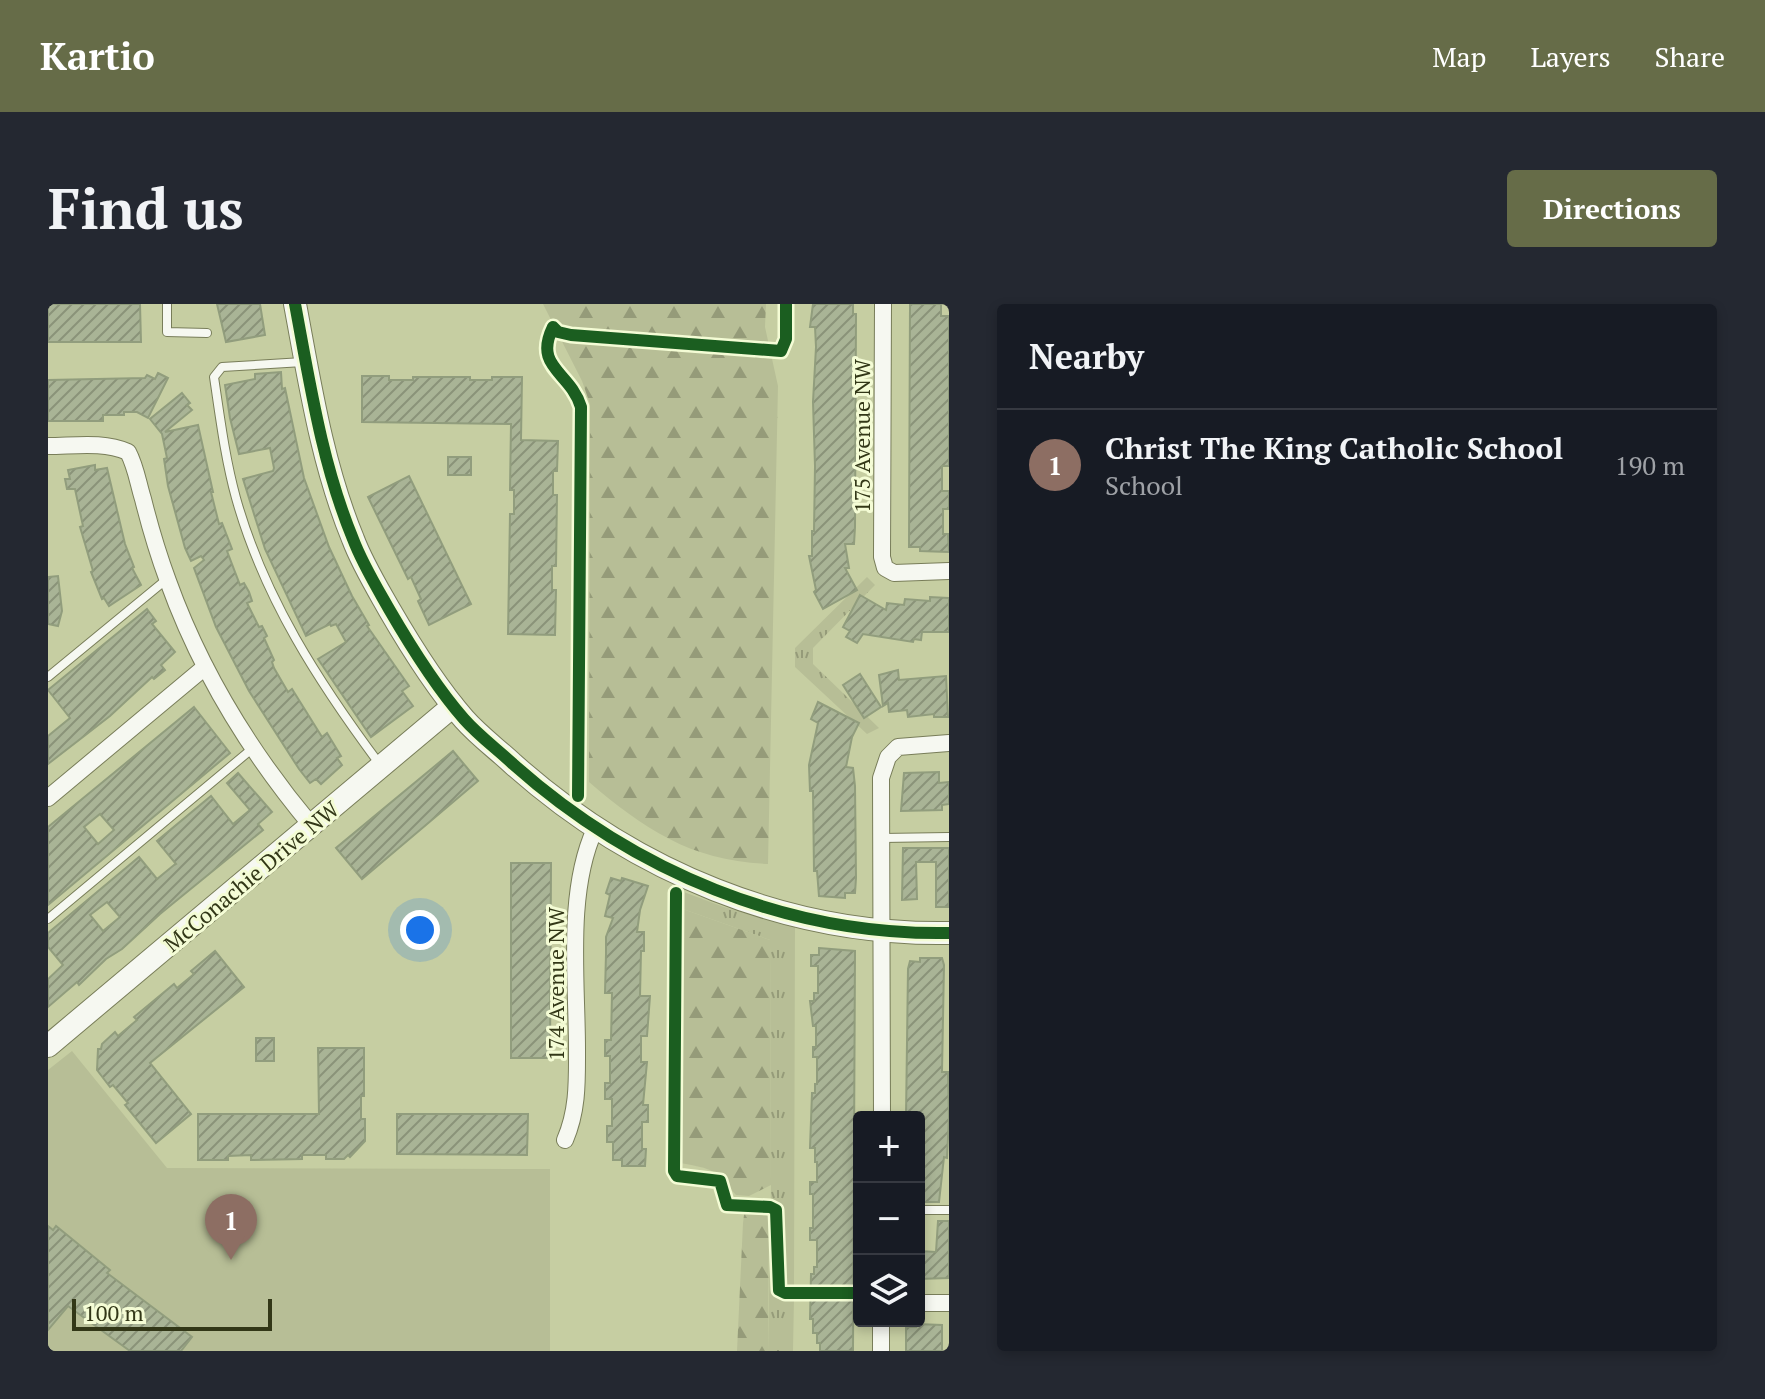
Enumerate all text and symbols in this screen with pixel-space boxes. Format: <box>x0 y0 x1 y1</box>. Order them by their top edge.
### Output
text: Kartio <box>40 31 155 81</box>
text: Map <box>1432 38 1486 75</box>
text: Layers <box>1530 38 1611 75</box>
text: Share <box>1655 38 1725 75</box>
button: Directions <box>1507 170 1717 247</box>
text: Find us <box>48 171 244 245</box>
text: Nearby <box>1029 334 1144 379</box>
street label: 175 Avenue NW <box>847 358 876 513</box>
text: Christ The King Catholic School <box>1105 428 1563 468</box>
text: 1 <box>1048 448 1062 482</box>
text: 190 m <box>1615 448 1685 482</box>
text: School <box>1105 468 1183 502</box>
street label: McConachie Drive NW <box>157 794 345 958</box>
street label: 174 Avenue NW <box>541 906 570 1061</box>
your location <box>400 910 440 950</box>
map controls <box>853 1111 925 1327</box>
button: + <box>853 1111 925 1183</box>
button: − <box>853 1183 925 1255</box>
pin: 1 <box>205 1194 257 1260</box>
button: layers <box>853 1255 925 1327</box>
scale bar <box>72 1295 272 1331</box>
text: 100 m <box>84 1298 144 1327</box>

